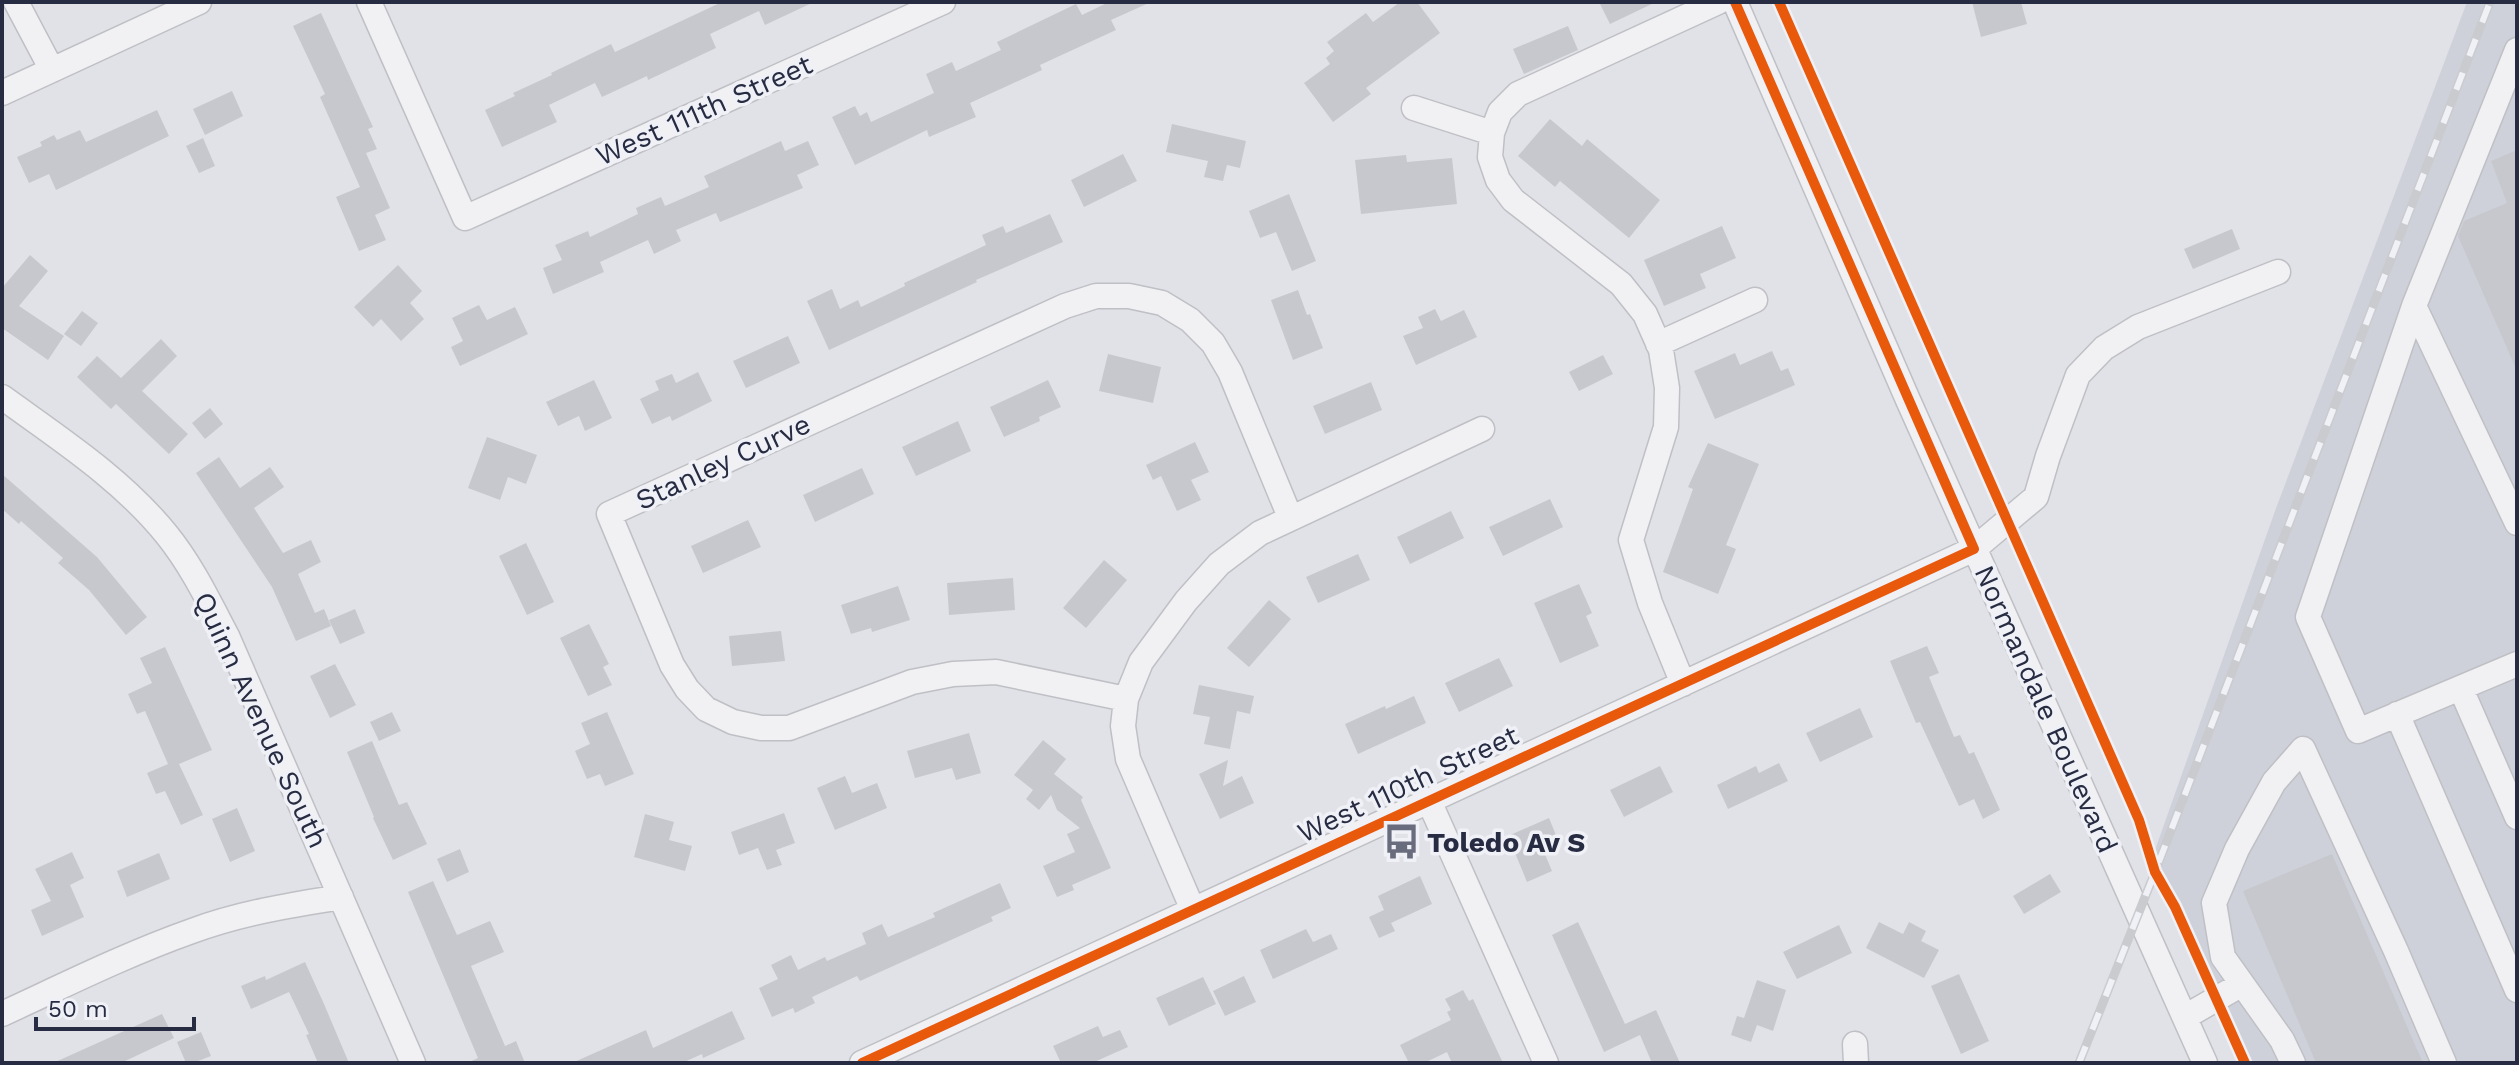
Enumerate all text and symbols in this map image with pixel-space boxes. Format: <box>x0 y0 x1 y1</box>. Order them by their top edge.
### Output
street label: West 111th Street <box>591 47 817 173</box>
street label: Stanley Curve <box>630 407 816 517</box>
street label: Normandale Boulevard <box>1968 560 2124 858</box>
street label: Quinn Avenue South <box>187 587 335 853</box>
street label: West 110th Street <box>1292 718 1524 850</box>
bus stop icon: Toledo Av S <box>1382 823 1420 861</box>
place label: Toledo Av S <box>1427 826 1585 859</box>
scale bar <box>36 981 194 1031</box>
text: 50 m <box>48 995 108 1023</box>

